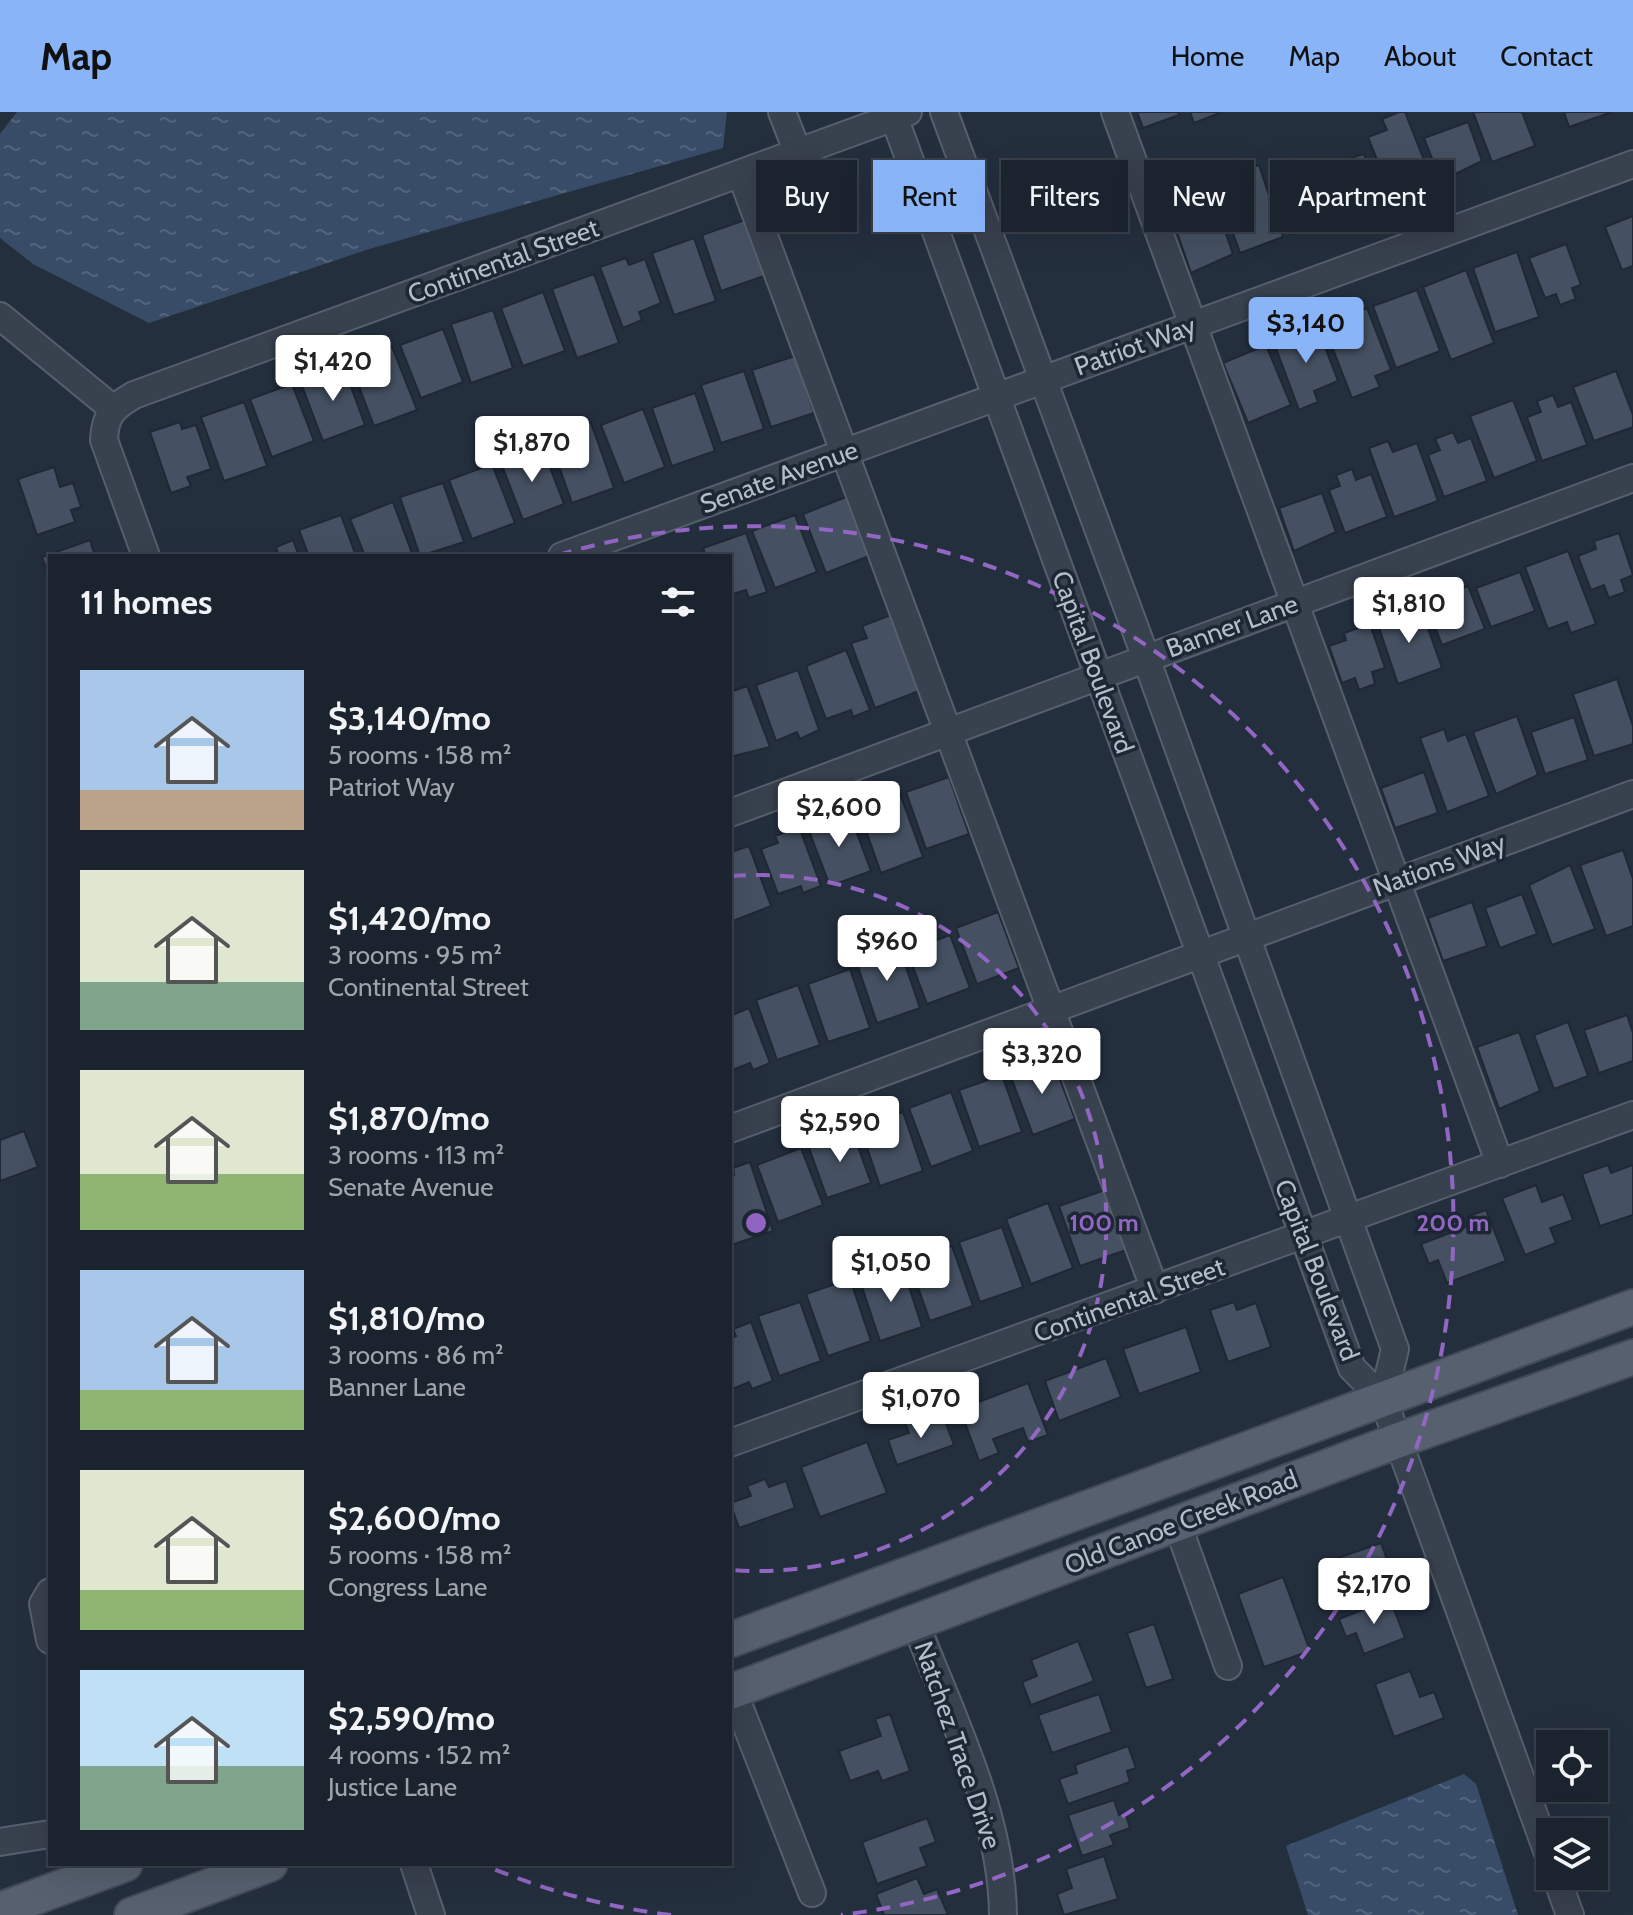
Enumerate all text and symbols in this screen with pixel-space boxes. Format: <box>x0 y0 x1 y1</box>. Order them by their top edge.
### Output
text: Map <box>40 33 112 80</box>
text: Home <box>1171 39 1244 73</box>
text: Map <box>1288 39 1340 73</box>
text: About <box>1384 39 1456 73</box>
text: Contact <box>1500 39 1593 73</box>
chip: Buy <box>756 160 857 232</box>
chip: Rent <box>873 160 985 232</box>
chip: Filters <box>1001 160 1128 232</box>
chip: New <box>1144 160 1254 232</box>
chip: Apartment <box>1270 160 1454 232</box>
street label: Continental Street <box>403 212 603 310</box>
pin: $3,140 <box>1241 297 1371 365</box>
text: $3,140 <box>1267 307 1345 339</box>
street label: Patriot Way <box>1070 309 1200 383</box>
pin: $1,420 <box>268 335 398 403</box>
text: $1,420 <box>294 345 372 377</box>
pin: $1,870 <box>467 416 597 484</box>
text: $1,870 <box>493 426 571 458</box>
street label: Senate Avenue <box>696 434 862 520</box>
street label: Capital Boulevard <box>1045 566 1141 758</box>
pin: $1,810 <box>1344 577 1474 645</box>
icon: filters <box>656 580 700 624</box>
text: 11 homes <box>80 581 212 623</box>
street label: Banner Lane <box>1162 587 1302 665</box>
text: $1,810 <box>1372 587 1446 619</box>
text: $3,140/mo <box>328 697 491 739</box>
icon: home <box>144 702 240 798</box>
text: 5 rooms · 158 m² <box>328 739 511 771</box>
text: Patriot Way <box>328 771 455 803</box>
pin: $2,600 <box>774 781 904 849</box>
text: $2,600 <box>796 791 882 823</box>
street label: Nations Way <box>1368 826 1510 904</box>
text: $1,420/mo <box>328 897 491 939</box>
icon: home <box>144 902 240 998</box>
pin: $960 <box>840 915 934 983</box>
text: $960 <box>856 925 918 957</box>
text: 3 rooms · 95 m² <box>328 939 502 971</box>
text: Continental Street <box>328 971 529 1003</box>
pin: $3,320 <box>977 1028 1107 1096</box>
text: $3,320 <box>1001 1038 1083 1070</box>
pin: $2,590 <box>775 1096 905 1164</box>
text: $1,870/mo <box>328 1097 490 1139</box>
icon: home <box>144 1102 240 1198</box>
text: $2,590 <box>799 1106 881 1138</box>
text: 3 rooms · 113 m² <box>328 1139 504 1171</box>
text: Senate Avenue <box>328 1171 494 1203</box>
street label: Capital Boulevard <box>1268 1175 1366 1365</box>
text: 100 m <box>1069 1208 1139 1237</box>
text: 200 m <box>1417 1208 1489 1237</box>
centre of rings <box>742 1209 770 1237</box>
pin: $1,050 <box>826 1236 956 1304</box>
text: $1,050 <box>850 1246 932 1278</box>
street label: Continental Street <box>1029 1251 1229 1349</box>
text: $1,810/mo <box>328 1297 485 1339</box>
icon: home <box>144 1302 240 1398</box>
text: 3 rooms · 86 m² <box>328 1339 504 1371</box>
text: Banner Lane <box>328 1371 466 1403</box>
pin: $1,070 <box>856 1372 986 1440</box>
text: $1,070 <box>881 1382 961 1414</box>
street label: Old Canoe Creek Road <box>1060 1463 1302 1581</box>
text: $2,600/mo <box>328 1497 501 1539</box>
icon: home <box>144 1502 240 1598</box>
text: 5 rooms · 158 m² <box>328 1539 511 1571</box>
pin: $2,170 <box>1309 1558 1439 1626</box>
text: $2,170 <box>1336 1568 1412 1600</box>
text: Congress Lane <box>328 1571 487 1603</box>
street label: Natchez Trace Drive <box>907 1637 1009 1853</box>
text: $2,590/mo <box>328 1697 495 1739</box>
icon: home <box>144 1702 240 1798</box>
map controls <box>1536 1730 1608 1890</box>
button: locate <box>1536 1730 1608 1802</box>
text: 4 rooms · 152 m² <box>328 1739 510 1771</box>
text: Justice Lane <box>328 1771 457 1803</box>
button: layers <box>1536 1818 1608 1890</box>

